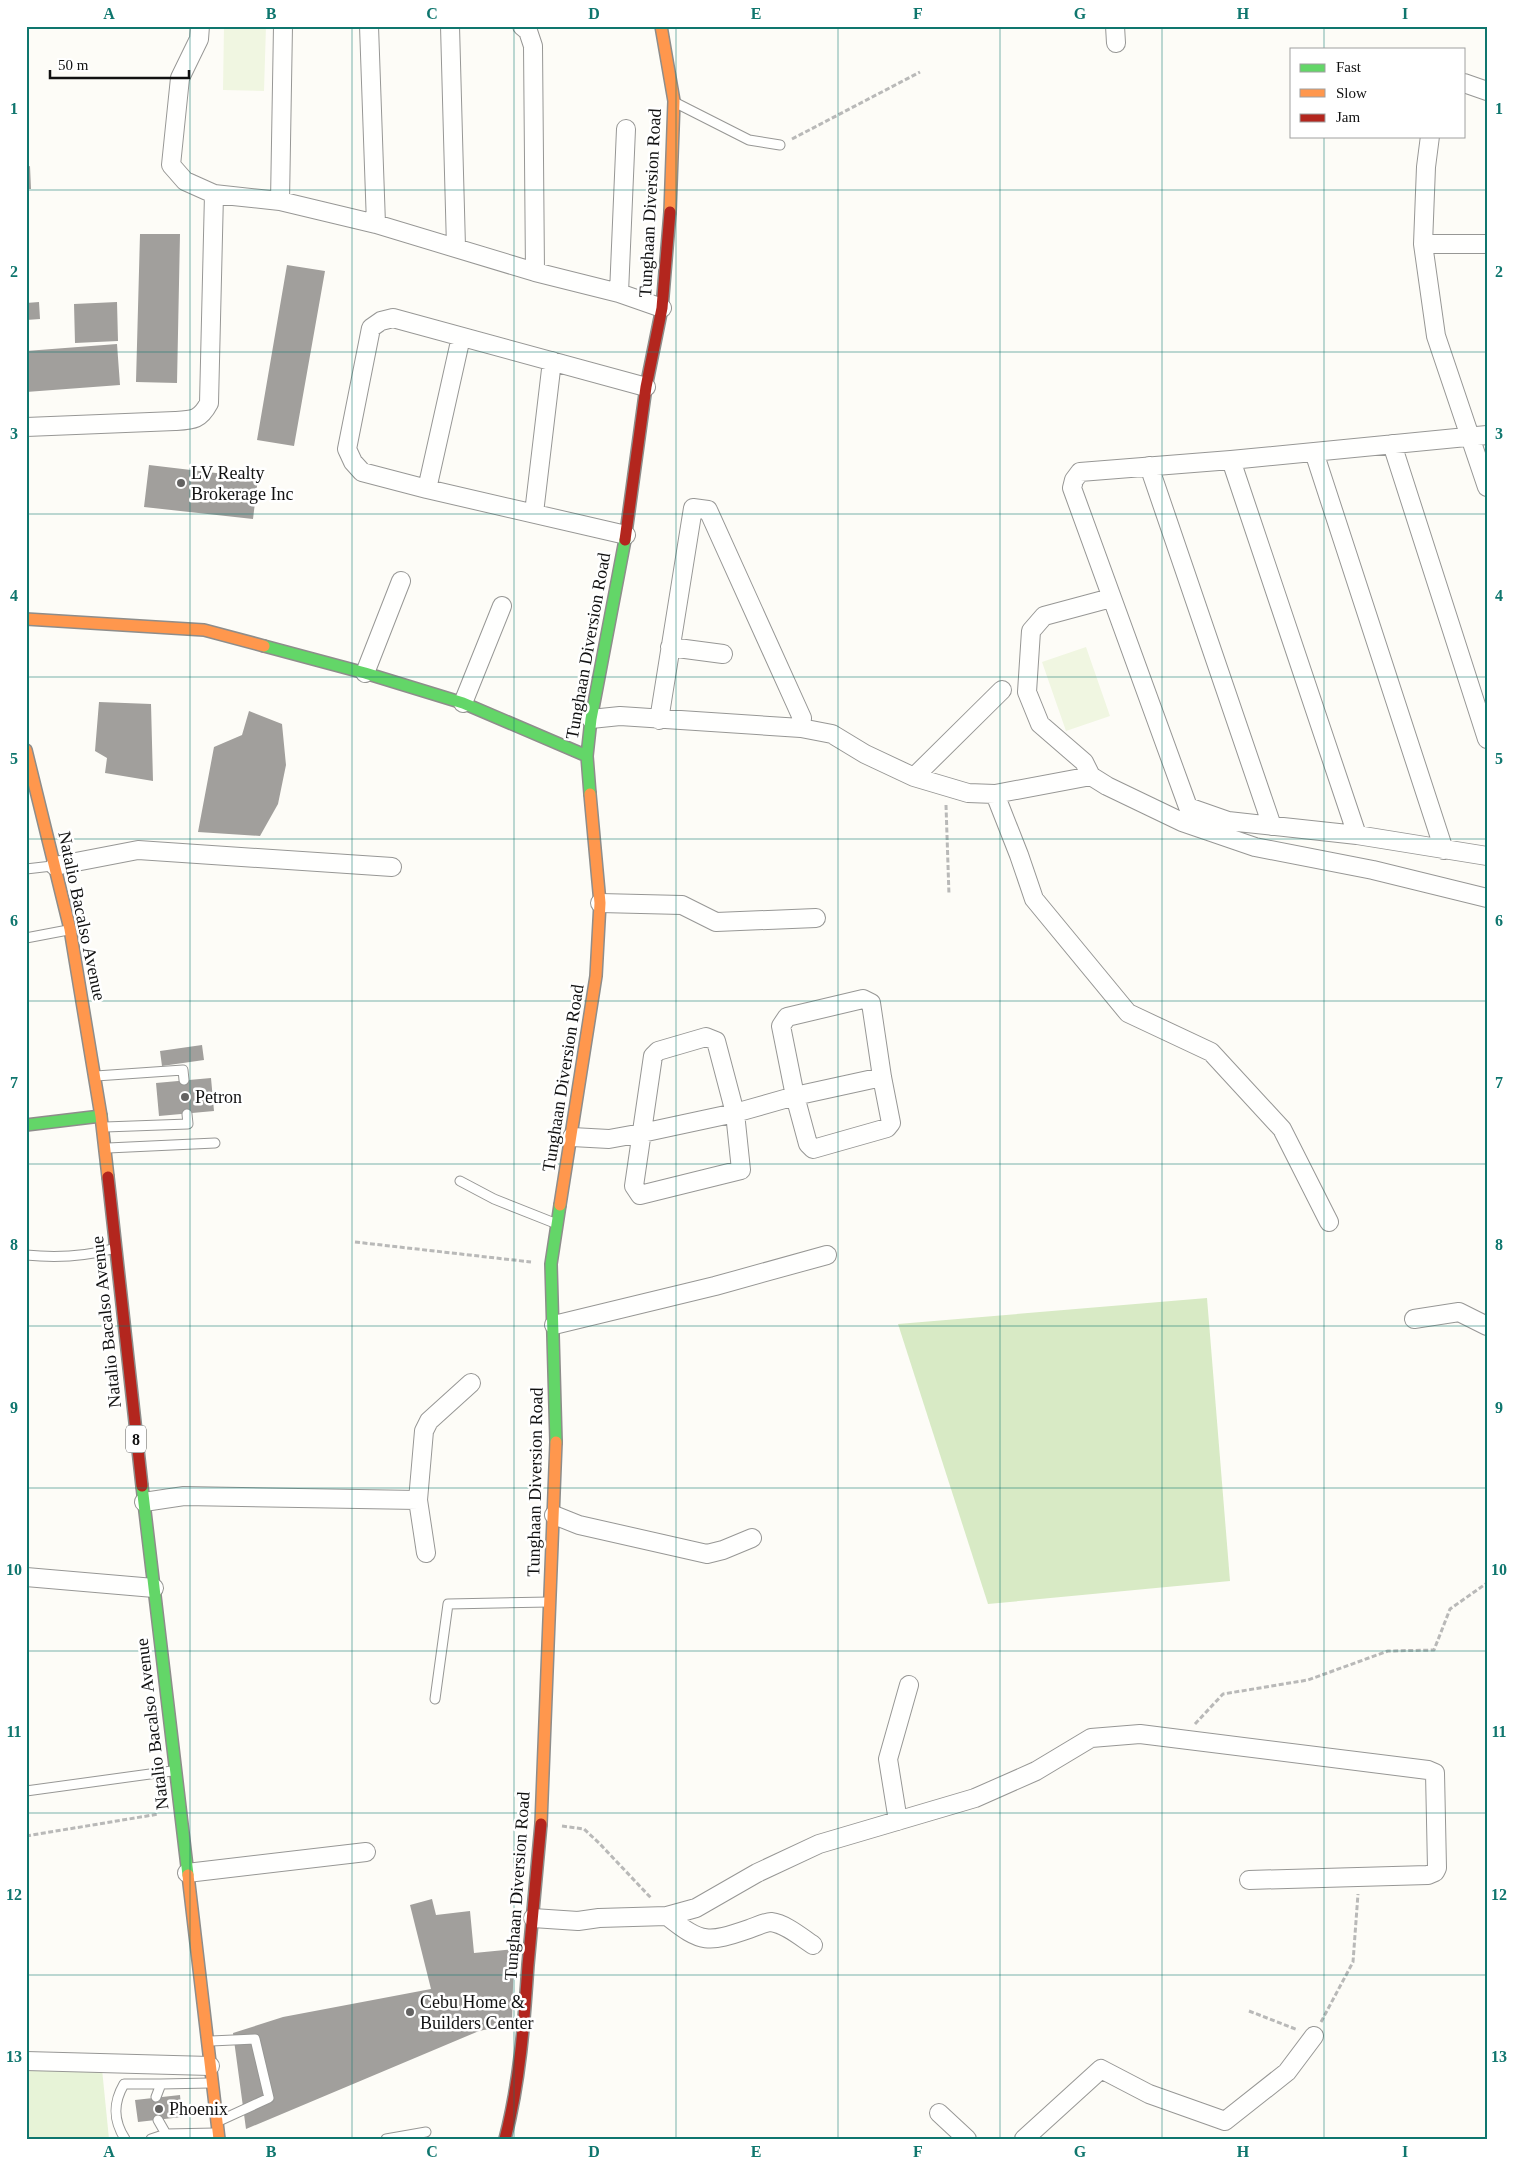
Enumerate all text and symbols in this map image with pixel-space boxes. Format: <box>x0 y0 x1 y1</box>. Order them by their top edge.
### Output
text: A <box>103 5 115 22</box>
text: B <box>266 5 277 22</box>
text: C <box>426 5 438 22</box>
text: D <box>588 5 600 22</box>
text: E <box>751 5 761 22</box>
text: F <box>913 5 923 22</box>
text: G <box>1074 5 1087 22</box>
text: H <box>1237 5 1250 22</box>
text: I <box>1402 5 1408 22</box>
scale bar <box>50 48 189 80</box>
legend <box>1290 48 1466 138</box>
text: 50 m <box>58 57 89 73</box>
text: Fast <box>1336 59 1362 75</box>
text: Slow <box>1336 85 1367 101</box>
text: 1 <box>10 100 18 117</box>
text: 1 <box>1495 100 1503 117</box>
street label: Tunghaan Diversion Road <box>635 108 665 298</box>
text: Jam <box>1336 109 1360 125</box>
text: 2 <box>10 263 18 280</box>
text: 2 <box>1495 263 1503 280</box>
text: 3 <box>10 425 18 442</box>
text: 3 <box>1495 425 1503 442</box>
place label: LV Realty Brokerage Inc <box>191 463 293 504</box>
marker: LV Realty Brokerage Inc <box>175 477 187 489</box>
street label: Tunghaan Diversion Road <box>562 551 614 741</box>
text: 4 <box>10 587 18 604</box>
text: 4 <box>1495 587 1503 604</box>
text: 5 <box>10 750 18 767</box>
text: 5 <box>1495 750 1503 767</box>
street label: Natalio Bacalso Avenue <box>54 830 110 1003</box>
text: 6 <box>10 912 18 929</box>
text: 6 <box>1495 912 1503 929</box>
street label: Tunghaan Diversion Road <box>538 983 588 1173</box>
text: 7 <box>10 1074 18 1091</box>
text: 7 <box>1495 1074 1503 1091</box>
place label: Petron <box>195 1087 242 1107</box>
marker: Petron <box>179 1091 191 1103</box>
street label: Natalio Bacalso Avenue <box>87 1235 125 1409</box>
text: 8 <box>10 1236 18 1253</box>
text: 8 <box>1495 1236 1503 1253</box>
street label: Tunghaan Diversion Road <box>523 1387 547 1577</box>
text: 9 <box>10 1399 18 1416</box>
text: 9 <box>1495 1399 1503 1416</box>
road number: 8 <box>126 1426 146 1452</box>
text: 10 <box>6 1561 22 1578</box>
text: 10 <box>1491 1561 1507 1578</box>
street label: Natalio Bacalso Avenue <box>132 1637 172 1811</box>
text: 11 <box>6 1723 22 1740</box>
text: 11 <box>1491 1723 1507 1740</box>
street label: Tunghaan Diversion Road <box>500 1791 534 1981</box>
text: 12 <box>6 1886 22 1903</box>
text: 12 <box>1491 1886 1507 1903</box>
place label: Cebu Home & Builders Center <box>420 1992 533 2033</box>
marker: Cebu Home & Builders Center <box>404 2006 416 2018</box>
text: 13 <box>6 2048 22 2065</box>
text: 13 <box>1491 2048 1507 2065</box>
place label: Phoenix <box>169 2099 228 2119</box>
marker: Phoenix <box>153 2103 165 2115</box>
text: A <box>103 2143 115 2160</box>
text: B <box>266 2143 277 2160</box>
text: C <box>426 2143 438 2160</box>
text: D <box>588 2143 600 2160</box>
text: E <box>751 2143 761 2160</box>
text: F <box>913 2143 923 2160</box>
text: G <box>1074 2143 1087 2160</box>
text: H <box>1237 2143 1250 2160</box>
text: I <box>1402 2143 1408 2160</box>

